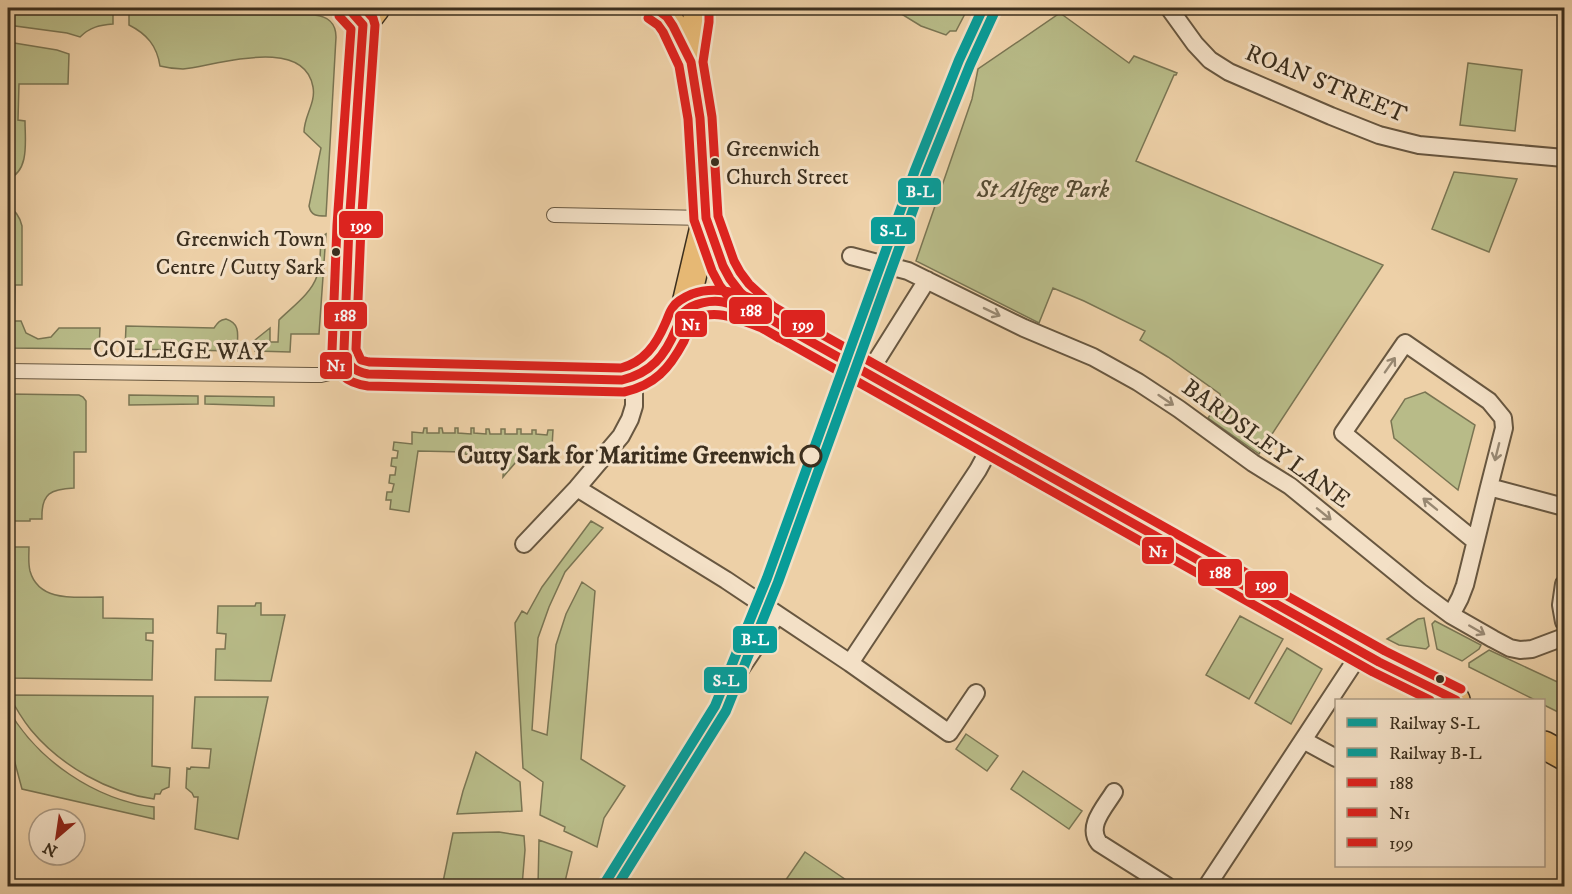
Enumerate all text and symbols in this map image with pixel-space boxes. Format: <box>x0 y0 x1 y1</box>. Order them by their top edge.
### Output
street label: ROAN STREET <box>1241 38 1411 130</box>
place label: Greenwich Church Street <box>726 136 849 191</box>
marker: Greenwich Church Street <box>709 156 721 168</box>
park label: St Alfege Park <box>976 175 1109 205</box>
line badge: B-L <box>897 177 942 206</box>
text: B-L <box>906 182 935 202</box>
line badge: 199 <box>338 210 384 239</box>
text: 199 <box>350 216 372 236</box>
line badge: S-L <box>870 216 916 245</box>
text: S-L <box>880 221 907 241</box>
place label: Greenwich Town Centre / Cutty Sark <box>156 226 326 281</box>
marker: Greenwich Town Centre / Cutty Sark <box>330 246 342 258</box>
line badge: 188 <box>728 296 773 325</box>
line badge: 188 <box>323 301 368 330</box>
text: 188 <box>740 301 762 321</box>
text: 188 <box>334 306 356 326</box>
one-way arrow <box>983 307 1001 319</box>
line badge: 199 <box>780 309 826 338</box>
line badge: N1 <box>674 310 708 338</box>
text: N1 <box>681 315 701 335</box>
text: 199 <box>792 315 814 335</box>
street label: COLLEGE WAY <box>93 334 268 368</box>
line badge: N1 <box>319 351 353 380</box>
text: N1 <box>326 356 346 376</box>
one-way arrow <box>1384 357 1396 373</box>
street label: BARDSLEY LANE <box>1176 373 1356 515</box>
one-way arrow <box>1157 394 1174 407</box>
place label: Cutty Sark for Maritime Greenwich <box>457 441 795 471</box>
one-way arrow <box>1491 442 1503 461</box>
marker: Cutty Sark for Maritime Greenwich <box>800 445 822 467</box>
one-way arrow <box>1422 497 1438 510</box>
one-way arrow <box>1316 507 1332 520</box>
line badge: N1 <box>1141 536 1175 565</box>
text: N1 <box>1148 542 1168 562</box>
line badge: 188 <box>1197 558 1243 587</box>
text: 188 <box>1209 563 1231 583</box>
line badge: 199 <box>1244 570 1289 599</box>
text: 199 <box>1255 575 1277 595</box>
one-way arrow <box>1468 624 1485 636</box>
line badge: B-L <box>732 625 778 654</box>
text: B-L <box>741 630 770 650</box>
line badge: S-L <box>703 666 748 694</box>
text: S-L <box>713 671 740 691</box>
unlabelled marker <box>1434 673 1446 685</box>
legend <box>1335 699 1545 867</box>
text: Railway S-L <box>1389 713 1480 735</box>
text: Railway B-L <box>1389 743 1482 765</box>
text: 188 <box>1389 773 1414 795</box>
text: N1 <box>1389 803 1410 825</box>
north arrow <box>27 807 87 867</box>
text: 199 <box>1389 833 1414 855</box>
text: N <box>40 837 61 861</box>

